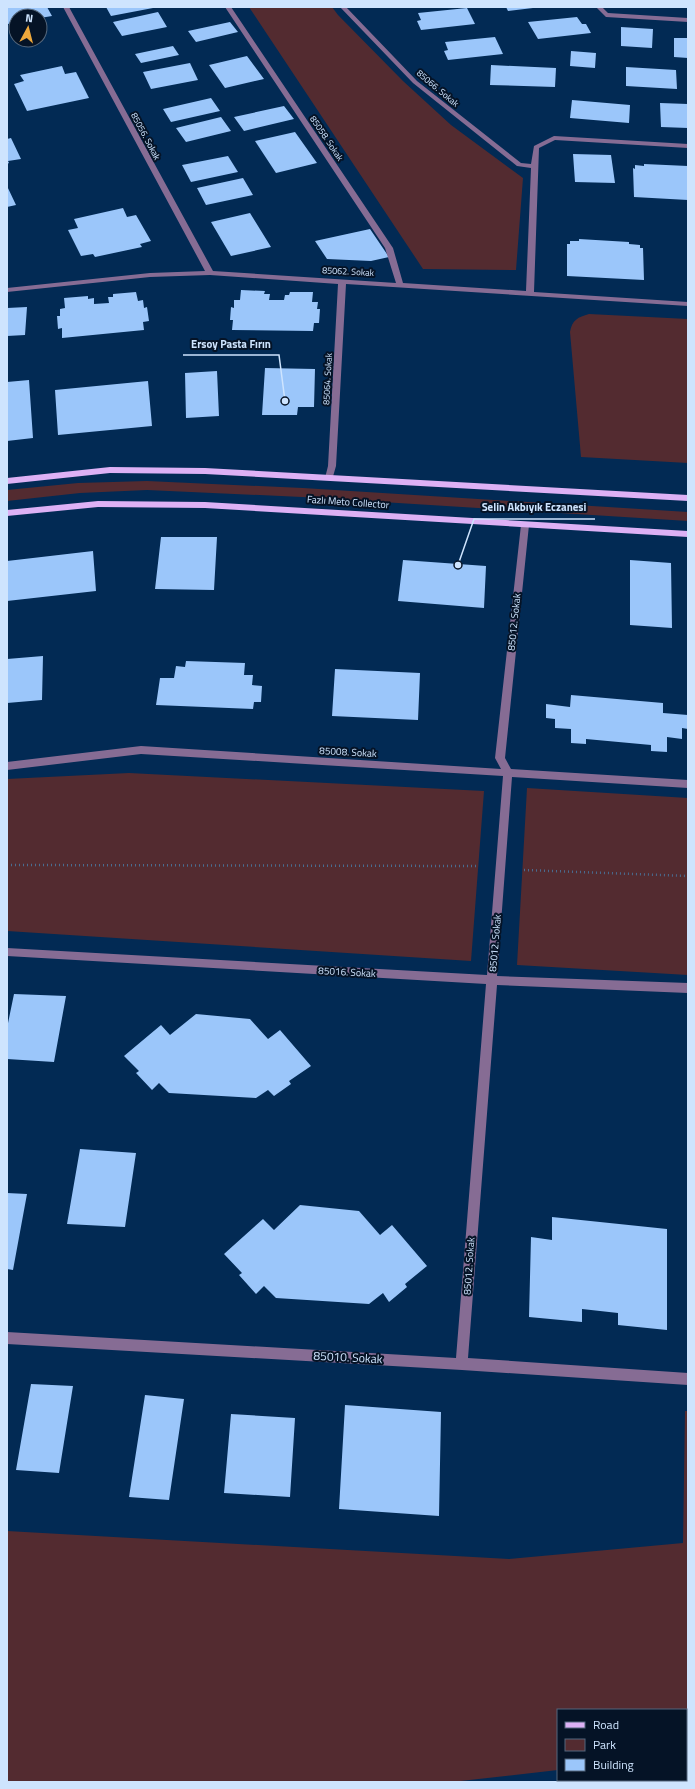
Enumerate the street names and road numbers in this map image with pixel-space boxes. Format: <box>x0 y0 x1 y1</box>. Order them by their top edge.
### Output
street label: 85066. Sokak <box>414 66 463 110</box>
street label: 85056. Sokak <box>128 110 164 163</box>
street label: 85058. Sokak <box>307 113 347 164</box>
street label: 85062. Sokak <box>322 263 375 279</box>
street label: 85064. Sokak <box>319 352 335 405</box>
street label: Fazlı Meto Collector <box>306 492 390 512</box>
street label: 85012. Sokak <box>504 592 524 651</box>
street label: 85008. Sokak <box>319 743 377 761</box>
street label: 85012. Sokak <box>485 913 505 972</box>
street label: 85016. Sokak <box>318 963 376 981</box>
street label: 85012. Sokak <box>460 1237 479 1295</box>
street label: 85010. Sokak <box>313 1346 383 1368</box>

